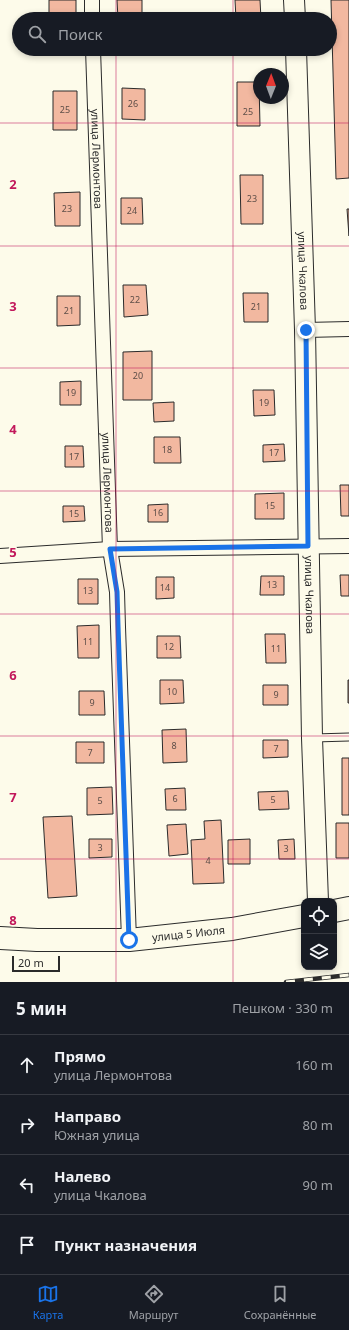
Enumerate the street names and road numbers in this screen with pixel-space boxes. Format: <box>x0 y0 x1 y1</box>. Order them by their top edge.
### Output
street label: улица Лермонтова <box>88 109 106 209</box>
street label: улица Чкалова <box>295 231 312 310</box>
street label: улица Лермонтова <box>99 432 117 533</box>
street label: улица Чкалова <box>302 555 318 634</box>
street label: улица 5 Июля <box>151 922 226 944</box>

